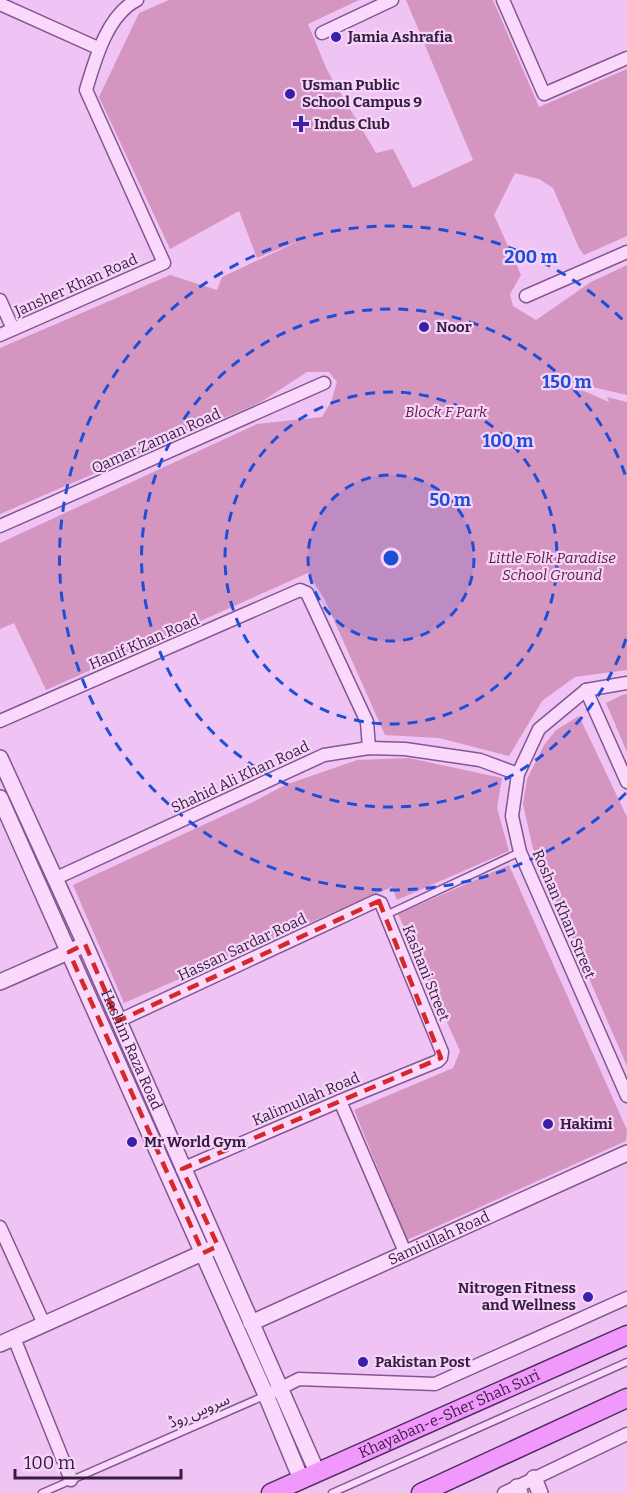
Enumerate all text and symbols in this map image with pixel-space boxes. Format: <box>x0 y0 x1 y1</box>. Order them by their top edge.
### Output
place label: Jamia Ashrafia <box>347 28 453 46</box>
marker: Jamia Ashrafia <box>329 30 343 44</box>
place label: Usman Public School Campus 9 <box>302 76 422 111</box>
marker: Usman Public School Campus 9 <box>283 87 297 101</box>
marker: Indus Club <box>292 115 310 133</box>
place label: Indus Club <box>314 115 390 133</box>
text: 200 m <box>504 246 558 268</box>
street label: Jansher Khan Road <box>11 250 140 321</box>
place label: Noor <box>436 318 472 336</box>
marker: Noor <box>417 320 431 334</box>
text: 150 m <box>542 371 592 393</box>
park label: Block F Park <box>405 403 488 421</box>
street label: Qamar Zaman Road <box>89 404 223 478</box>
text: 100 m <box>482 430 534 452</box>
text: 50 m <box>429 489 471 511</box>
centre of rings <box>381 548 401 568</box>
park label: Little Folk Paradise School Ground <box>488 549 616 584</box>
street label: Hanif Khan Road <box>86 611 202 673</box>
street label: Shahid Ali Khan Road <box>168 737 312 817</box>
street label: Roshan Khan Street <box>529 847 600 982</box>
street label: Hassan Sardar Road <box>175 909 309 985</box>
street label: Kashani Street <box>399 922 454 1024</box>
street label: Hashim Raza Road <box>97 987 166 1113</box>
street label: Kalimullah Road <box>250 1068 362 1130</box>
place label: Hakimi <box>560 1115 613 1133</box>
marker: Hakimi <box>541 1117 555 1131</box>
place label: Mr World Gym <box>144 1133 247 1151</box>
marker: Mr World Gym <box>125 1135 139 1149</box>
street label: Samiullah Road <box>385 1207 492 1269</box>
place label: Nitrogen Fitness and Wellness <box>458 1279 576 1314</box>
marker: Nitrogen Fitness and Wellness <box>581 1290 595 1304</box>
place label: Pakistan Post <box>375 1353 471 1371</box>
marker: Pakistan Post <box>356 1355 370 1369</box>
street label: Khayaban-e-Sher Shah Suri <box>356 1366 543 1462</box>
street label: سروس روڈ <box>166 1390 233 1432</box>
scale bar <box>15 1442 182 1480</box>
text: 100 m <box>24 1452 75 1474</box>

